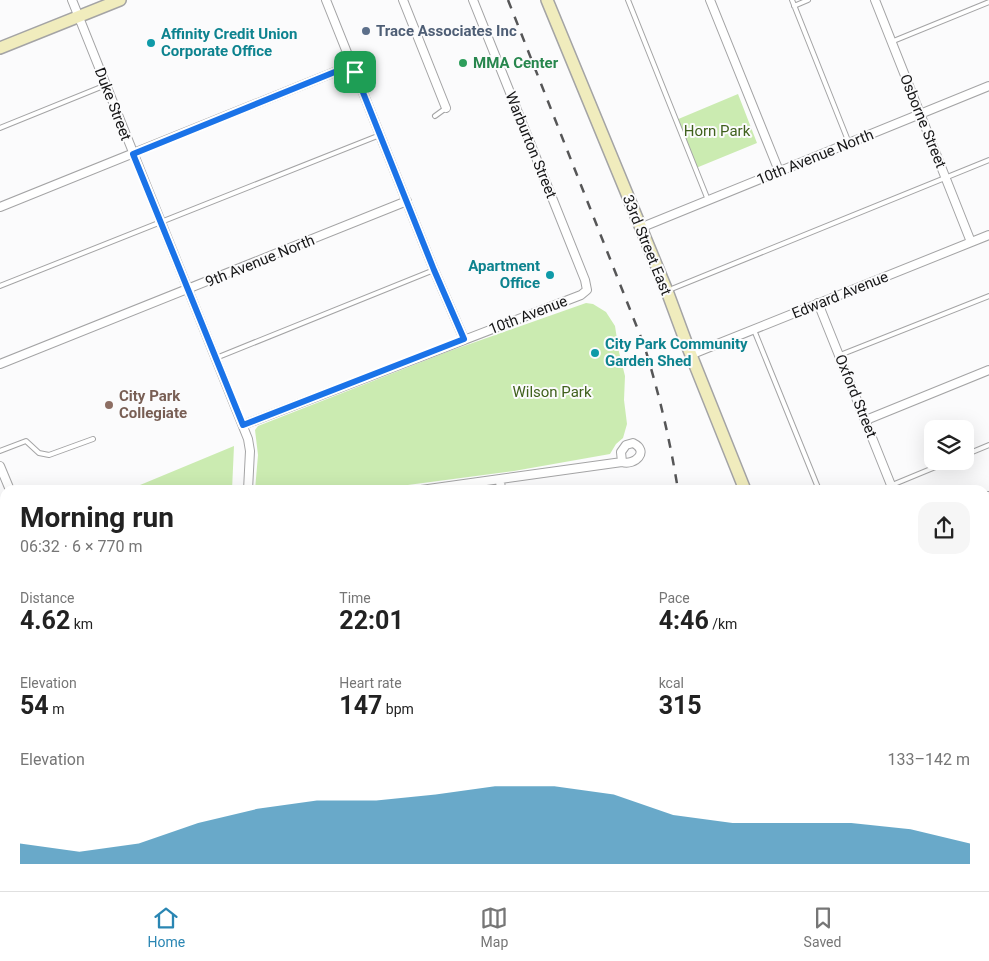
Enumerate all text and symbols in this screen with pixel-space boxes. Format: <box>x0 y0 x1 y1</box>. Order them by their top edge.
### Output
place label: Trace Associates Inc <box>376 22 517 40</box>
place label: Affinity Credit Union Corporate Office <box>161 25 297 60</box>
marker: Trace Associates Inc <box>360 25 372 37</box>
marker: Affinity Credit Union Corporate Office <box>145 37 157 49</box>
pin <box>334 51 376 93</box>
place label: MMA Center <box>473 54 559 72</box>
marker: MMA Center <box>457 57 469 69</box>
icon: arrive <box>341 58 369 86</box>
street label: Duke Street <box>91 65 135 143</box>
street label: Osborne Street <box>896 71 950 171</box>
street label: Warburton Street <box>501 89 561 201</box>
park label: Horn Park <box>684 122 751 140</box>
street label: 10th Avenue North <box>754 125 876 189</box>
street label: 33rd Street East <box>619 192 675 298</box>
street label: 9th Avenue North <box>203 231 317 291</box>
place label: Apartment Office <box>468 257 540 292</box>
street label: Edward Avenue <box>789 267 891 323</box>
marker: Apartment Office <box>544 269 556 281</box>
street label: 10th Avenue <box>486 292 570 338</box>
place label: City Park Community Garden Shed <box>605 335 748 370</box>
marker: City Park Community Garden Shed <box>589 347 601 359</box>
street label: Oxford Street <box>831 352 881 440</box>
park label: Wilson Park <box>512 383 592 401</box>
place label: City Park Collegiate <box>119 387 187 422</box>
marker: City Park Collegiate <box>103 399 115 411</box>
map controls <box>924 420 974 470</box>
button: layers <box>924 420 974 470</box>
text: Morning run <box>20 501 174 534</box>
button: share <box>918 502 970 554</box>
text: 06:32 · 6 × 770 m <box>20 537 142 556</box>
text: Distance <box>20 590 75 606</box>
text: Time <box>339 590 371 606</box>
text: Pace <box>659 590 690 606</box>
text: 4.62 <box>20 606 70 635</box>
text: 22:01 <box>339 606 404 635</box>
text: 4:46 <box>659 606 709 635</box>
text: km <box>70 616 93 632</box>
text: /km <box>709 616 737 632</box>
text: Elevation <box>20 675 77 691</box>
text: Heart rate <box>339 675 402 691</box>
text: kcal <box>659 675 684 691</box>
text: 54 <box>20 691 49 720</box>
text: 147 <box>339 691 382 720</box>
text: 315 <box>659 691 702 720</box>
text: m <box>49 701 64 717</box>
text: bpm <box>382 701 414 717</box>
text: Elevation <box>20 750 85 769</box>
text: 133–142 m <box>888 750 970 769</box>
tab: Home <box>148 904 185 950</box>
tab: Map <box>480 904 508 950</box>
tab: Saved <box>804 904 841 950</box>

